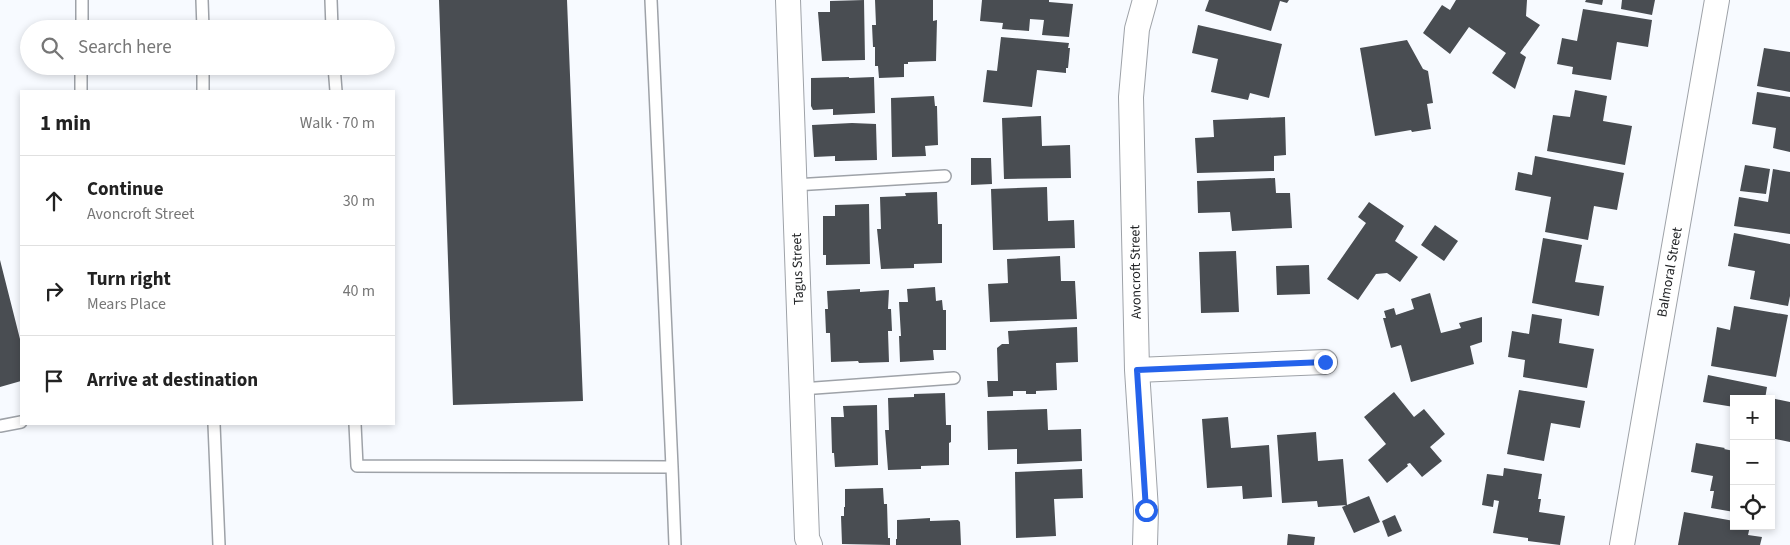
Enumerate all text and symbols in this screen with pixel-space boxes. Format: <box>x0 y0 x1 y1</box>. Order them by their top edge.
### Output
search box <box>20 20 395 75</box>
icon: search <box>38 34 66 62</box>
text: Search here <box>78 34 172 61</box>
text: 1 min <box>40 108 91 138</box>
text: Walk · 70 m <box>300 112 375 134</box>
text: Continue <box>87 176 164 203</box>
icon: ahead <box>40 187 68 215</box>
text: 30 m <box>343 190 375 212</box>
text: Avoncroft Street <box>87 203 195 225</box>
street label: Avoncroft Street <box>1125 225 1147 319</box>
street label: Balmoral Street <box>1652 225 1688 319</box>
street label: Tagus Street <box>787 232 809 305</box>
text: Turn right <box>87 266 171 293</box>
icon: right <box>40 277 68 305</box>
text: 40 m <box>343 280 375 302</box>
text: Mears Place <box>87 293 166 315</box>
route end <box>1314 351 1337 374</box>
icon: arrive <box>40 367 68 395</box>
text: Arrive at destination <box>87 367 258 394</box>
map controls <box>1730 395 1775 530</box>
button: + <box>1730 395 1775 440</box>
button: − <box>1730 440 1775 485</box>
button: locate <box>1730 485 1775 530</box>
route start <box>1135 499 1158 522</box>

